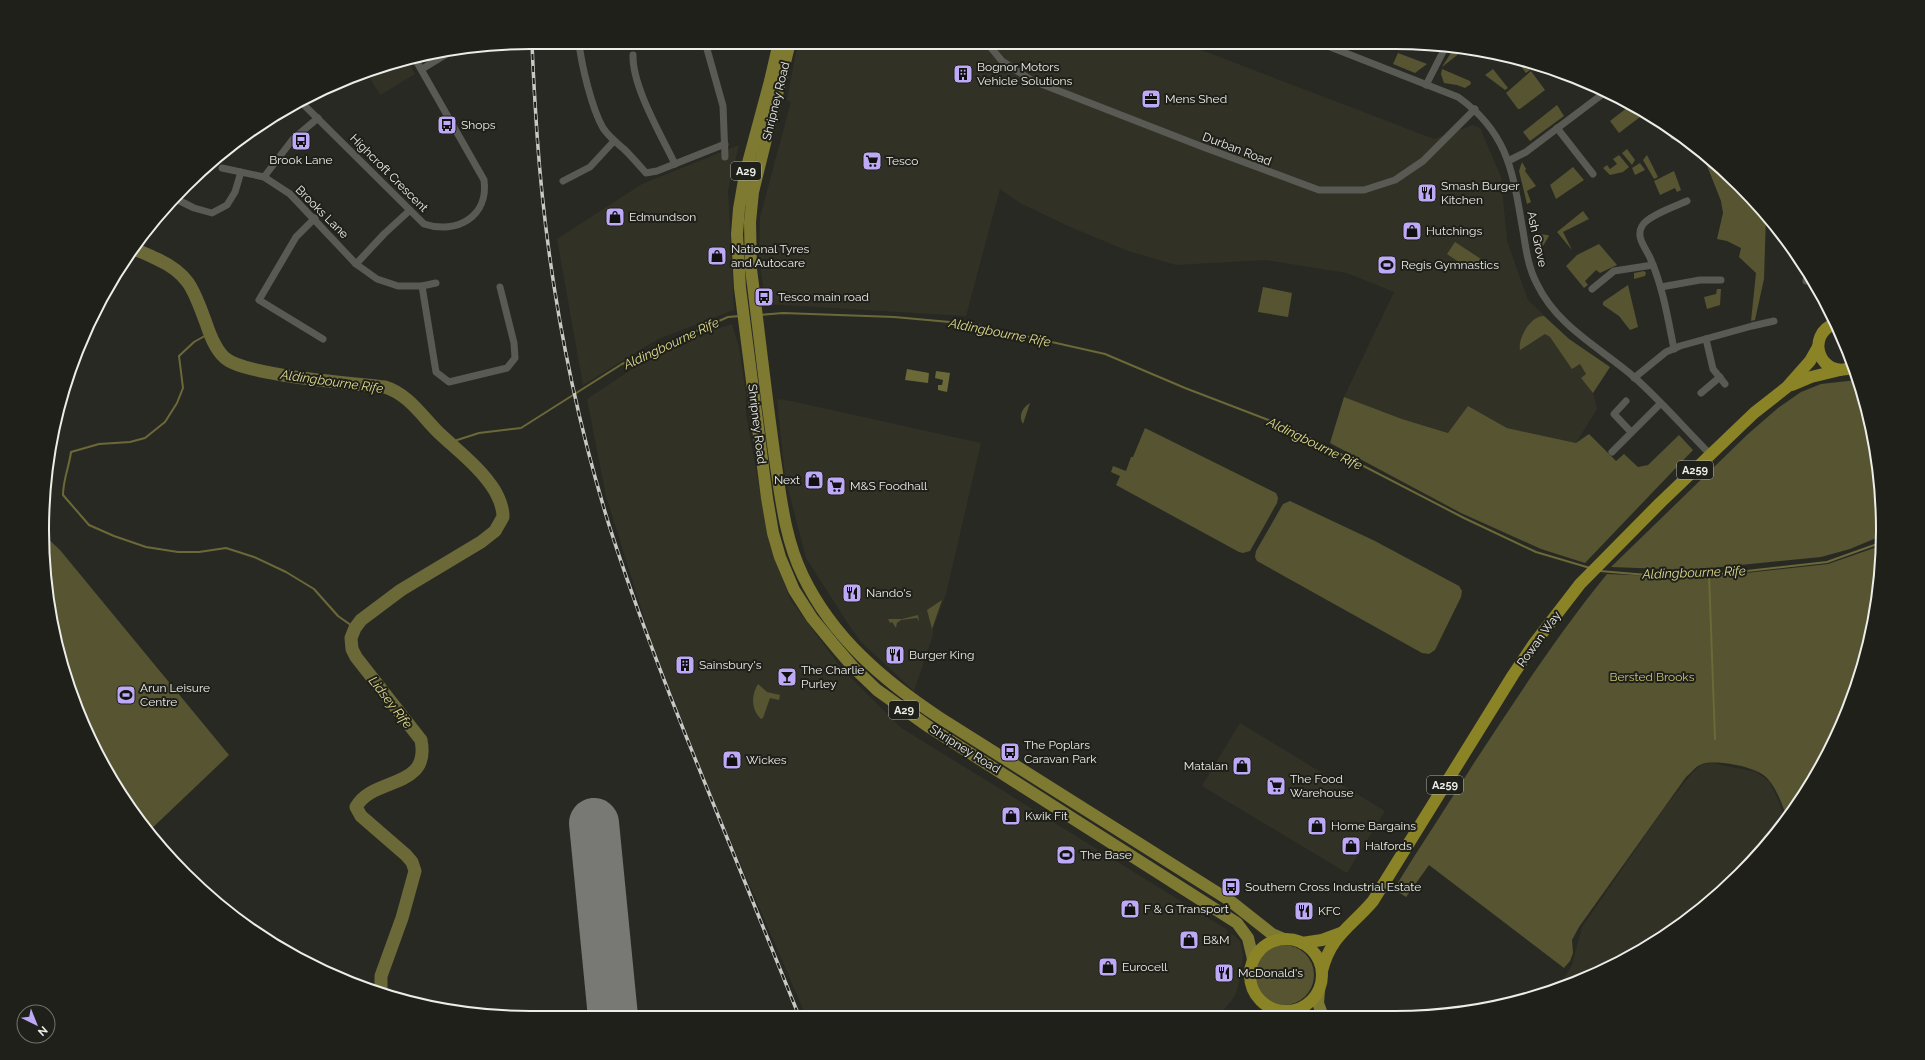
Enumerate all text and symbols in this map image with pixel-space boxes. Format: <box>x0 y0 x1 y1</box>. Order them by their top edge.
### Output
street label: Shripney Road <box>759 60 793 142</box>
place label: Bognor Motors Vehicle Solutions <box>977 60 1073 88</box>
building icon: Bognor Motors Vehicle Solutions <box>952 63 974 85</box>
office icon: Mens Shed <box>1140 88 1162 110</box>
place label: Mens Shed <box>1165 92 1227 106</box>
bus stop icon: Shops <box>436 114 458 136</box>
place label: Shops <box>461 118 496 132</box>
street label: Durban Road <box>1201 129 1273 169</box>
bus stop icon: Brook Lane <box>290 130 312 152</box>
street label: Highcroft Crescent <box>347 131 431 215</box>
supermarket icon: Tesco <box>861 150 883 172</box>
place label: Brook Lane <box>269 153 333 167</box>
place label: Tesco <box>886 154 919 168</box>
road number: A29 <box>731 162 761 180</box>
place label: Smash Burger Kitchen <box>1441 179 1520 207</box>
restaurant icon: Smash Burger Kitchen <box>1416 182 1438 204</box>
street label: Brooks Lane <box>293 183 351 241</box>
shop icon: Edmundson <box>604 206 626 228</box>
place label: Edmundson <box>629 210 696 224</box>
street label: Ash Grove <box>1524 210 1550 268</box>
shop icon: Hutchings <box>1401 220 1423 242</box>
place label: Hutchings <box>1426 224 1483 238</box>
place label: National Tyres and Autocare <box>731 242 810 270</box>
shop icon: National Tyres and Autocare <box>706 245 728 267</box>
sports icon: Regis Gymnastics <box>1376 254 1398 276</box>
place label: Regis Gymnastics <box>1401 258 1499 272</box>
bus stop icon: Tesco main road <box>753 286 775 308</box>
place label: Tesco main road <box>778 290 869 304</box>
water label: Aldingbourne Rife <box>620 315 721 373</box>
water label: Aldingbourne Rife <box>947 315 1052 350</box>
water label: Aldingbourne Rife <box>279 367 384 396</box>
street label: Shripney Road <box>745 383 769 465</box>
water label: Aldingbourne Rife <box>1264 414 1365 473</box>
road number: A259 <box>1677 461 1713 479</box>
shop icon: Next <box>803 469 825 491</box>
place label: Next <box>774 473 800 487</box>
supermarket icon: M&S Foodhall <box>825 475 847 497</box>
place label: M&S Foodhall <box>850 479 928 493</box>
water label: Aldingbourne Rife <box>1641 563 1746 582</box>
restaurant icon: Nando's <box>841 582 863 604</box>
place label: Nando's <box>866 586 911 600</box>
street label: Rowan Way <box>1514 608 1564 669</box>
restaurant icon: Burger King <box>884 644 906 666</box>
place label: Burger King <box>909 648 974 662</box>
building icon: Sainsbury's <box>674 654 696 676</box>
place label: Sainsbury's <box>699 658 762 672</box>
place label: The Charlie Purley <box>801 663 864 691</box>
bar icon: The Charlie Purley <box>776 666 798 688</box>
park label: Bersted Brooks <box>1610 670 1695 684</box>
water label: Lidsey Rife <box>366 673 416 731</box>
place label: Arun Leisure Centre <box>140 681 210 709</box>
sports icon: Arun Leisure Centre <box>115 684 137 706</box>
road number: A29 <box>889 701 919 719</box>
street label: Shripney Road <box>927 722 1003 776</box>
place label: The Poplars Caravan Park <box>1024 738 1097 766</box>
bus stop icon: The Poplars Caravan Park <box>999 741 1021 763</box>
shop icon: Wickes <box>721 749 743 771</box>
place label: Wickes <box>746 753 787 767</box>
shop icon: Matalan <box>1231 755 1253 777</box>
place label: Matalan <box>1184 759 1228 773</box>
place label: The Food Warehouse <box>1290 772 1354 800</box>
supermarket icon: The Food Warehouse <box>1265 775 1287 797</box>
road number: A259 <box>1427 776 1463 794</box>
shop icon: Kwik Fit <box>1000 805 1022 827</box>
place label: Kwik Fit <box>1025 809 1068 823</box>
shop icon: Home Bargains <box>1306 815 1328 837</box>
place label: Home Bargains <box>1331 819 1416 833</box>
shop icon: Halfords <box>1340 835 1362 857</box>
place label: Halfords <box>1365 839 1412 853</box>
sports icon: The Base <box>1055 844 1077 866</box>
place label: The Base <box>1080 848 1132 862</box>
bus stop icon: Southern Cross Industrial Estate <box>1220 876 1242 898</box>
place label: Southern Cross Industrial Estate <box>1245 880 1421 894</box>
shop icon: F & G Transport <box>1119 898 1141 920</box>
restaurant icon: KFC <box>1293 900 1315 922</box>
place label: F & G Transport <box>1144 902 1229 916</box>
place label: KFC <box>1318 904 1341 918</box>
shop icon: B&M <box>1178 929 1200 951</box>
place label: B&M <box>1203 933 1230 947</box>
shop icon: Eurocell <box>1097 956 1119 978</box>
place label: Eurocell <box>1122 960 1168 974</box>
restaurant icon: McDonald's <box>1213 962 1235 984</box>
place label: McDonald's <box>1238 966 1303 980</box>
north arrow <box>16 1004 56 1044</box>
text: N <box>35 1023 50 1039</box>

